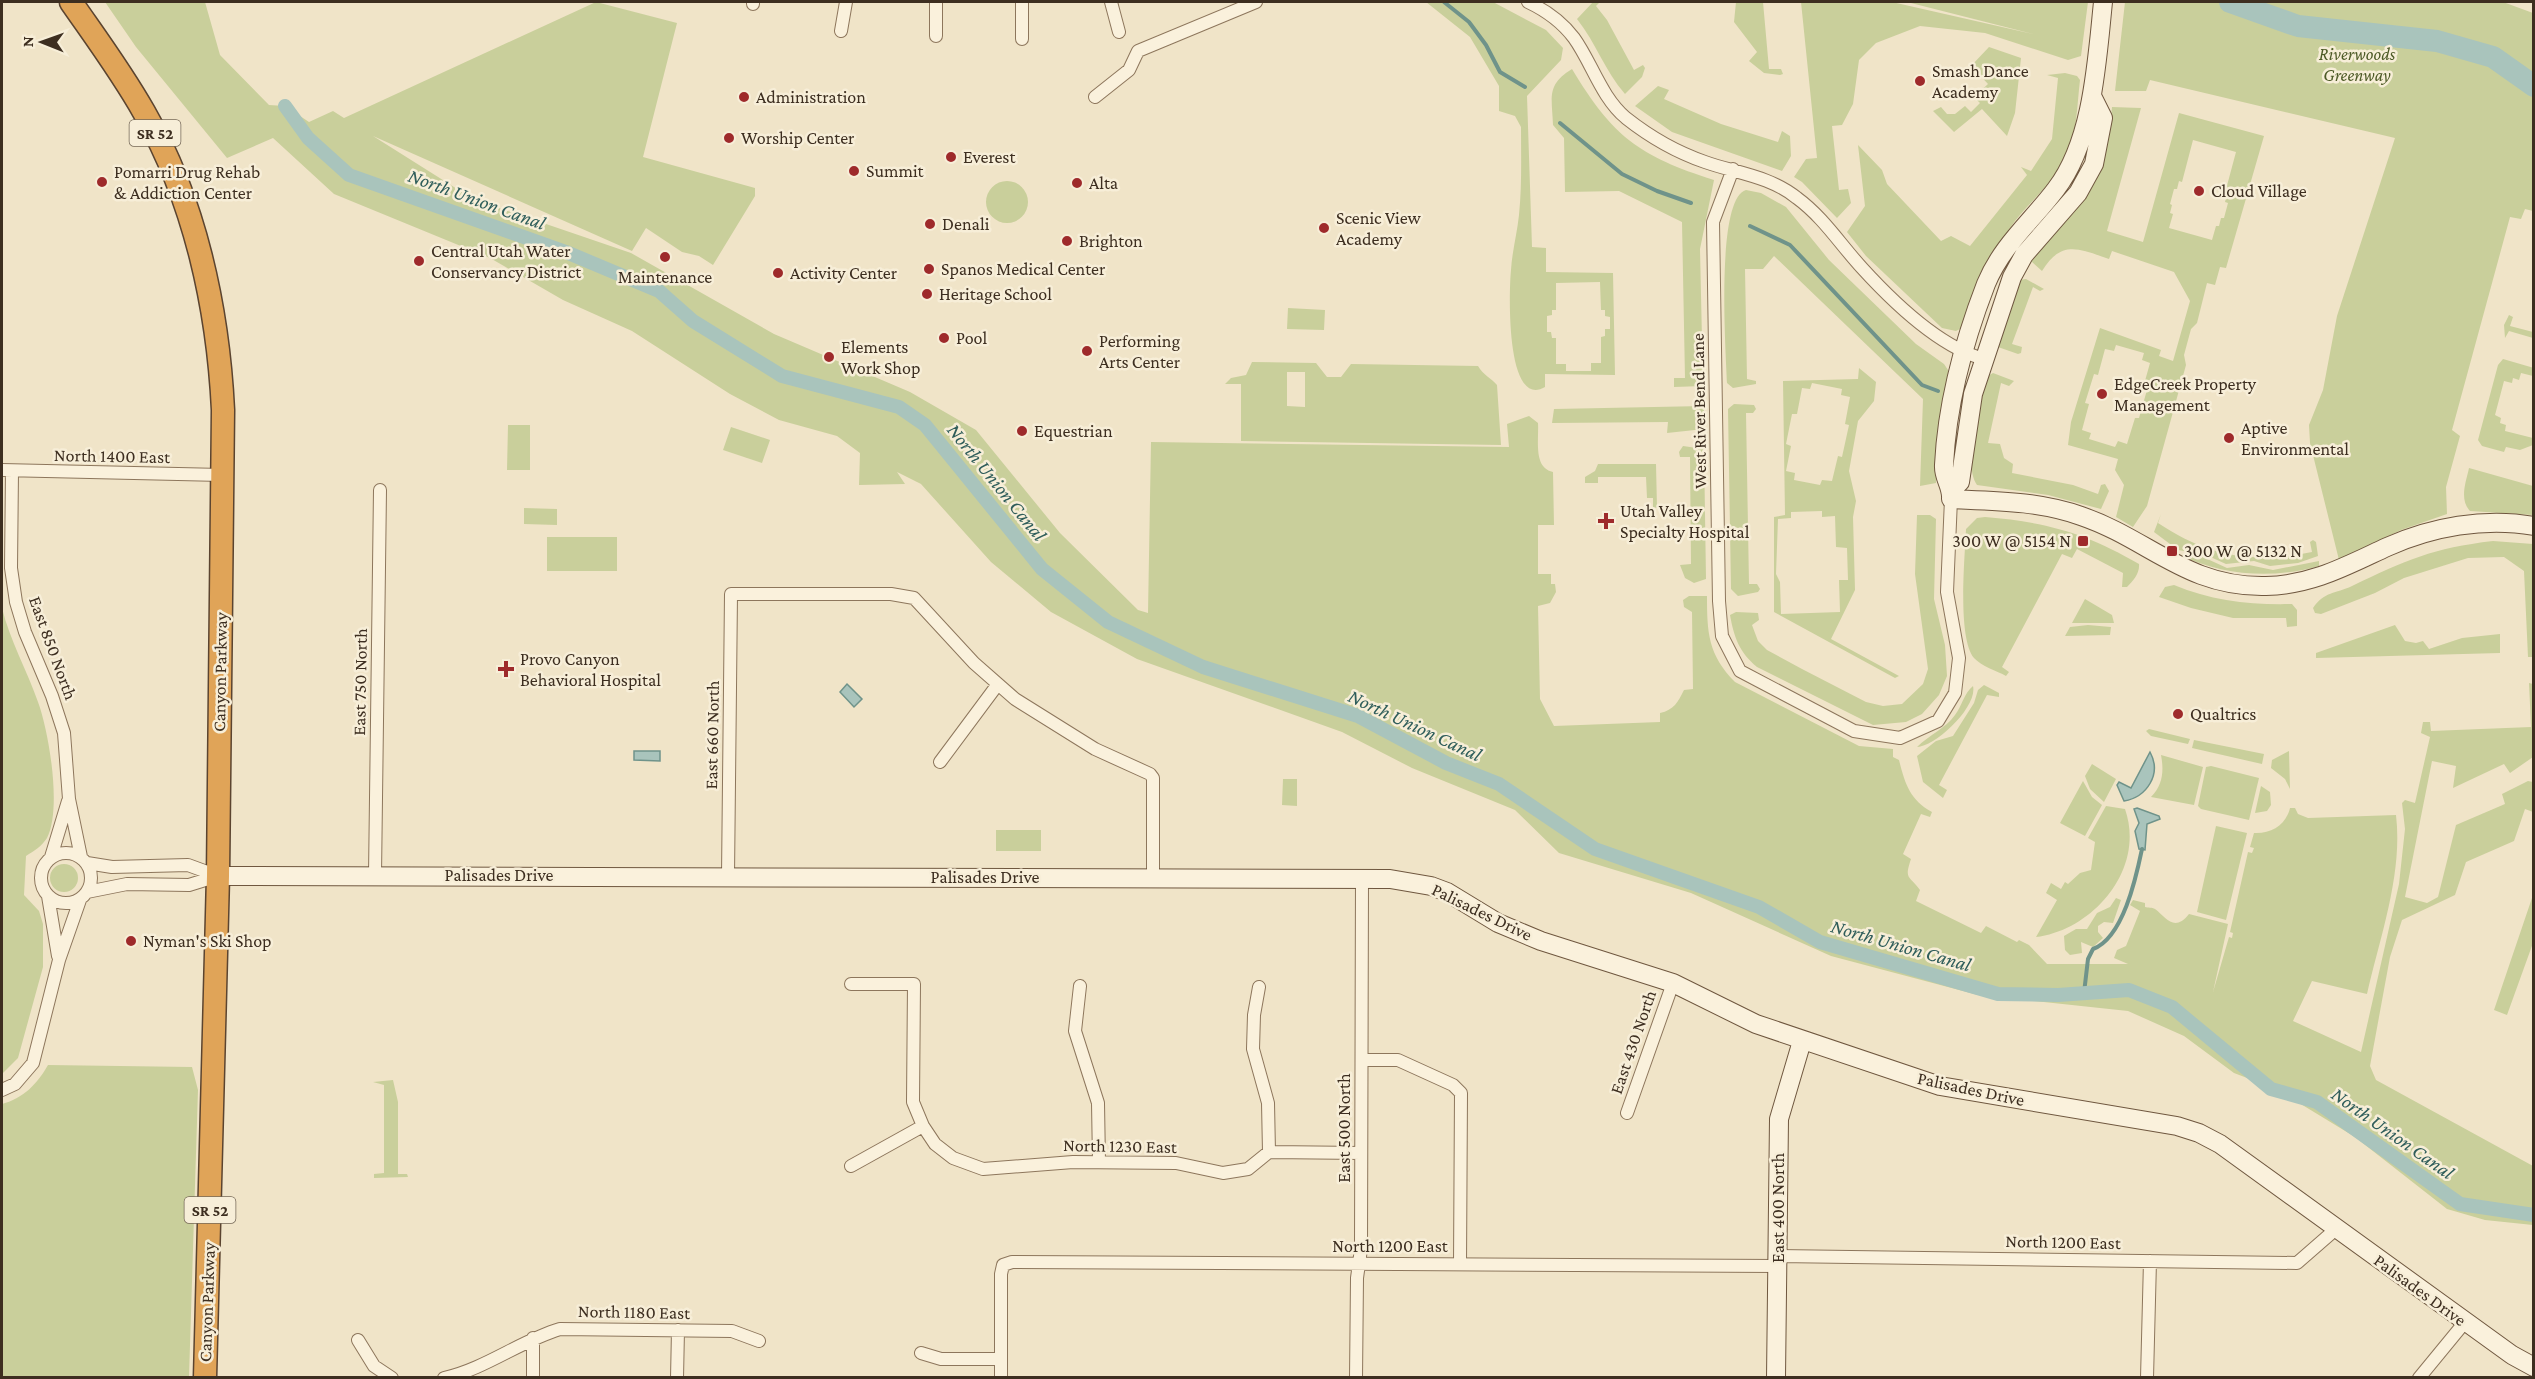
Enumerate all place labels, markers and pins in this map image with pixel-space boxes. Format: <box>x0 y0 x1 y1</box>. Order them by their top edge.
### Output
place label: Smash Dance Academy <box>1932 61 2029 102</box>
marker: Smash Dance Academy <box>1913 74 1927 88</box>
place label: Administration <box>756 87 866 107</box>
marker: Administration <box>737 90 751 104</box>
place label: Worship Center <box>741 128 855 148</box>
marker: Worship Center <box>722 131 736 145</box>
place label: Everest <box>963 147 1016 167</box>
marker: Everest <box>944 150 958 164</box>
place label: Summit <box>866 161 925 181</box>
place label: Pomarri Drug Rehab & Addiction Center <box>114 162 260 203</box>
marker: Summit <box>847 164 861 178</box>
place label: Alta <box>1089 173 1118 193</box>
marker: Pomarri Drug Rehab & Addiction Center <box>95 175 109 189</box>
marker: Alta <box>1070 176 1084 190</box>
place label: Cloud Village <box>2211 181 2307 201</box>
marker: Cloud Village <box>2192 184 2206 198</box>
place label: Scenic View Academy <box>1336 208 1422 249</box>
place label: Denali <box>942 214 990 234</box>
marker: Denali <box>923 217 937 231</box>
marker: Scenic View Academy <box>1317 221 1331 235</box>
place label: Brighton <box>1079 231 1143 251</box>
marker: Brighton <box>1060 234 1074 248</box>
place label: Central Utah Water Conservancy District <box>431 241 582 282</box>
marker: Maintenance <box>658 250 672 264</box>
marker: Central Utah Water Conservancy District <box>412 254 426 268</box>
place label: Spanos Medical Center <box>941 259 1106 279</box>
marker: Spanos Medical Center <box>922 262 936 276</box>
place label: Activity Center <box>790 263 898 283</box>
marker: Activity Center <box>771 266 785 280</box>
place label: Maintenance <box>618 267 712 287</box>
place label: Heritage School <box>939 284 1052 304</box>
marker: Heritage School <box>920 287 934 301</box>
place label: Pool <box>956 328 988 348</box>
marker: Pool <box>937 331 951 345</box>
place label: Performing Arts Center <box>1099 331 1181 372</box>
place label: Elements Work Shop <box>841 337 920 378</box>
marker: Performing Arts Center <box>1080 344 1094 358</box>
marker: Elements Work Shop <box>822 350 836 364</box>
place label: EdgeCreek Property Management <box>2114 374 2257 415</box>
marker: EdgeCreek Property Management <box>2095 387 2109 401</box>
place label: Aptive Environmental <box>2241 418 2349 459</box>
place label: Equestrian <box>1034 421 1113 441</box>
marker: Equestrian <box>1015 424 1029 438</box>
marker: Aptive Environmental <box>2222 431 2236 445</box>
place label: Utah Valley Specialty Hospital <box>1620 501 1750 542</box>
marker: Utah Valley Specialty Hospital <box>1597 512 1615 530</box>
place label: 300 W @ 5154 N <box>1952 531 2071 551</box>
marker: 300 W @ 5154 N <box>2076 534 2090 548</box>
place label: 300 W @ 5132 N <box>2184 541 2302 561</box>
marker: 300 W @ 5132 N <box>2165 544 2179 558</box>
place label: Provo Canyon Behavioral Hospital <box>520 649 661 690</box>
marker: Provo Canyon Behavioral Hospital <box>497 660 515 678</box>
place label: Qualtrics <box>2190 704 2256 724</box>
marker: Qualtrics <box>2171 707 2185 721</box>
place label: Nyman's Ski Shop <box>143 931 272 951</box>
marker: Nyman's Ski Shop <box>124 934 138 948</box>

